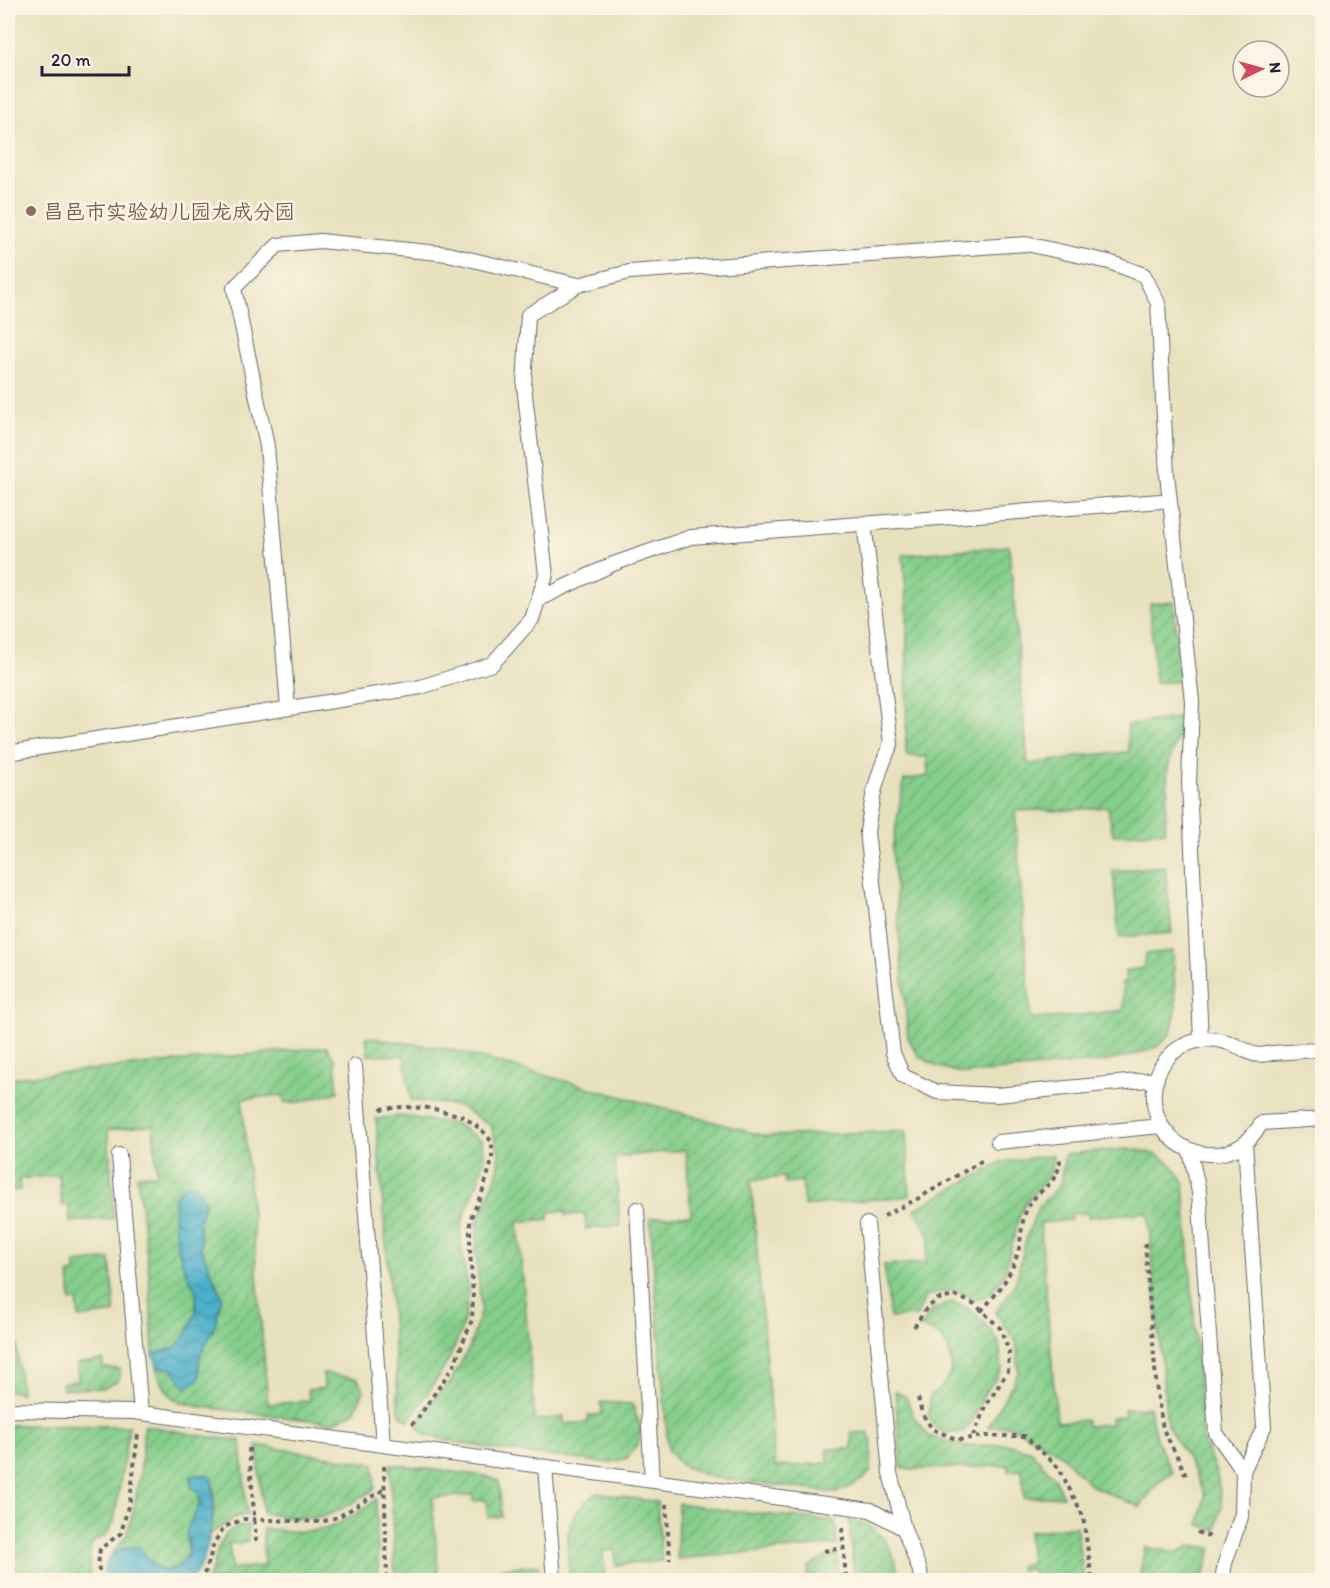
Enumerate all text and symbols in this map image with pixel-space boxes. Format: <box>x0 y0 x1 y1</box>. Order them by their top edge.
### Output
scale bar <box>42 39 129 77</box>
north arrow <box>1231 39 1291 99</box>
text: 20 m <box>51 49 91 71</box>
text: N <box>1266 62 1285 74</box>
place label: 昌邑市实验幼儿园龙成分园 <box>43 199 295 224</box>
marker: 昌邑市实验幼儿园龙成分园 <box>24 204 38 218</box>

